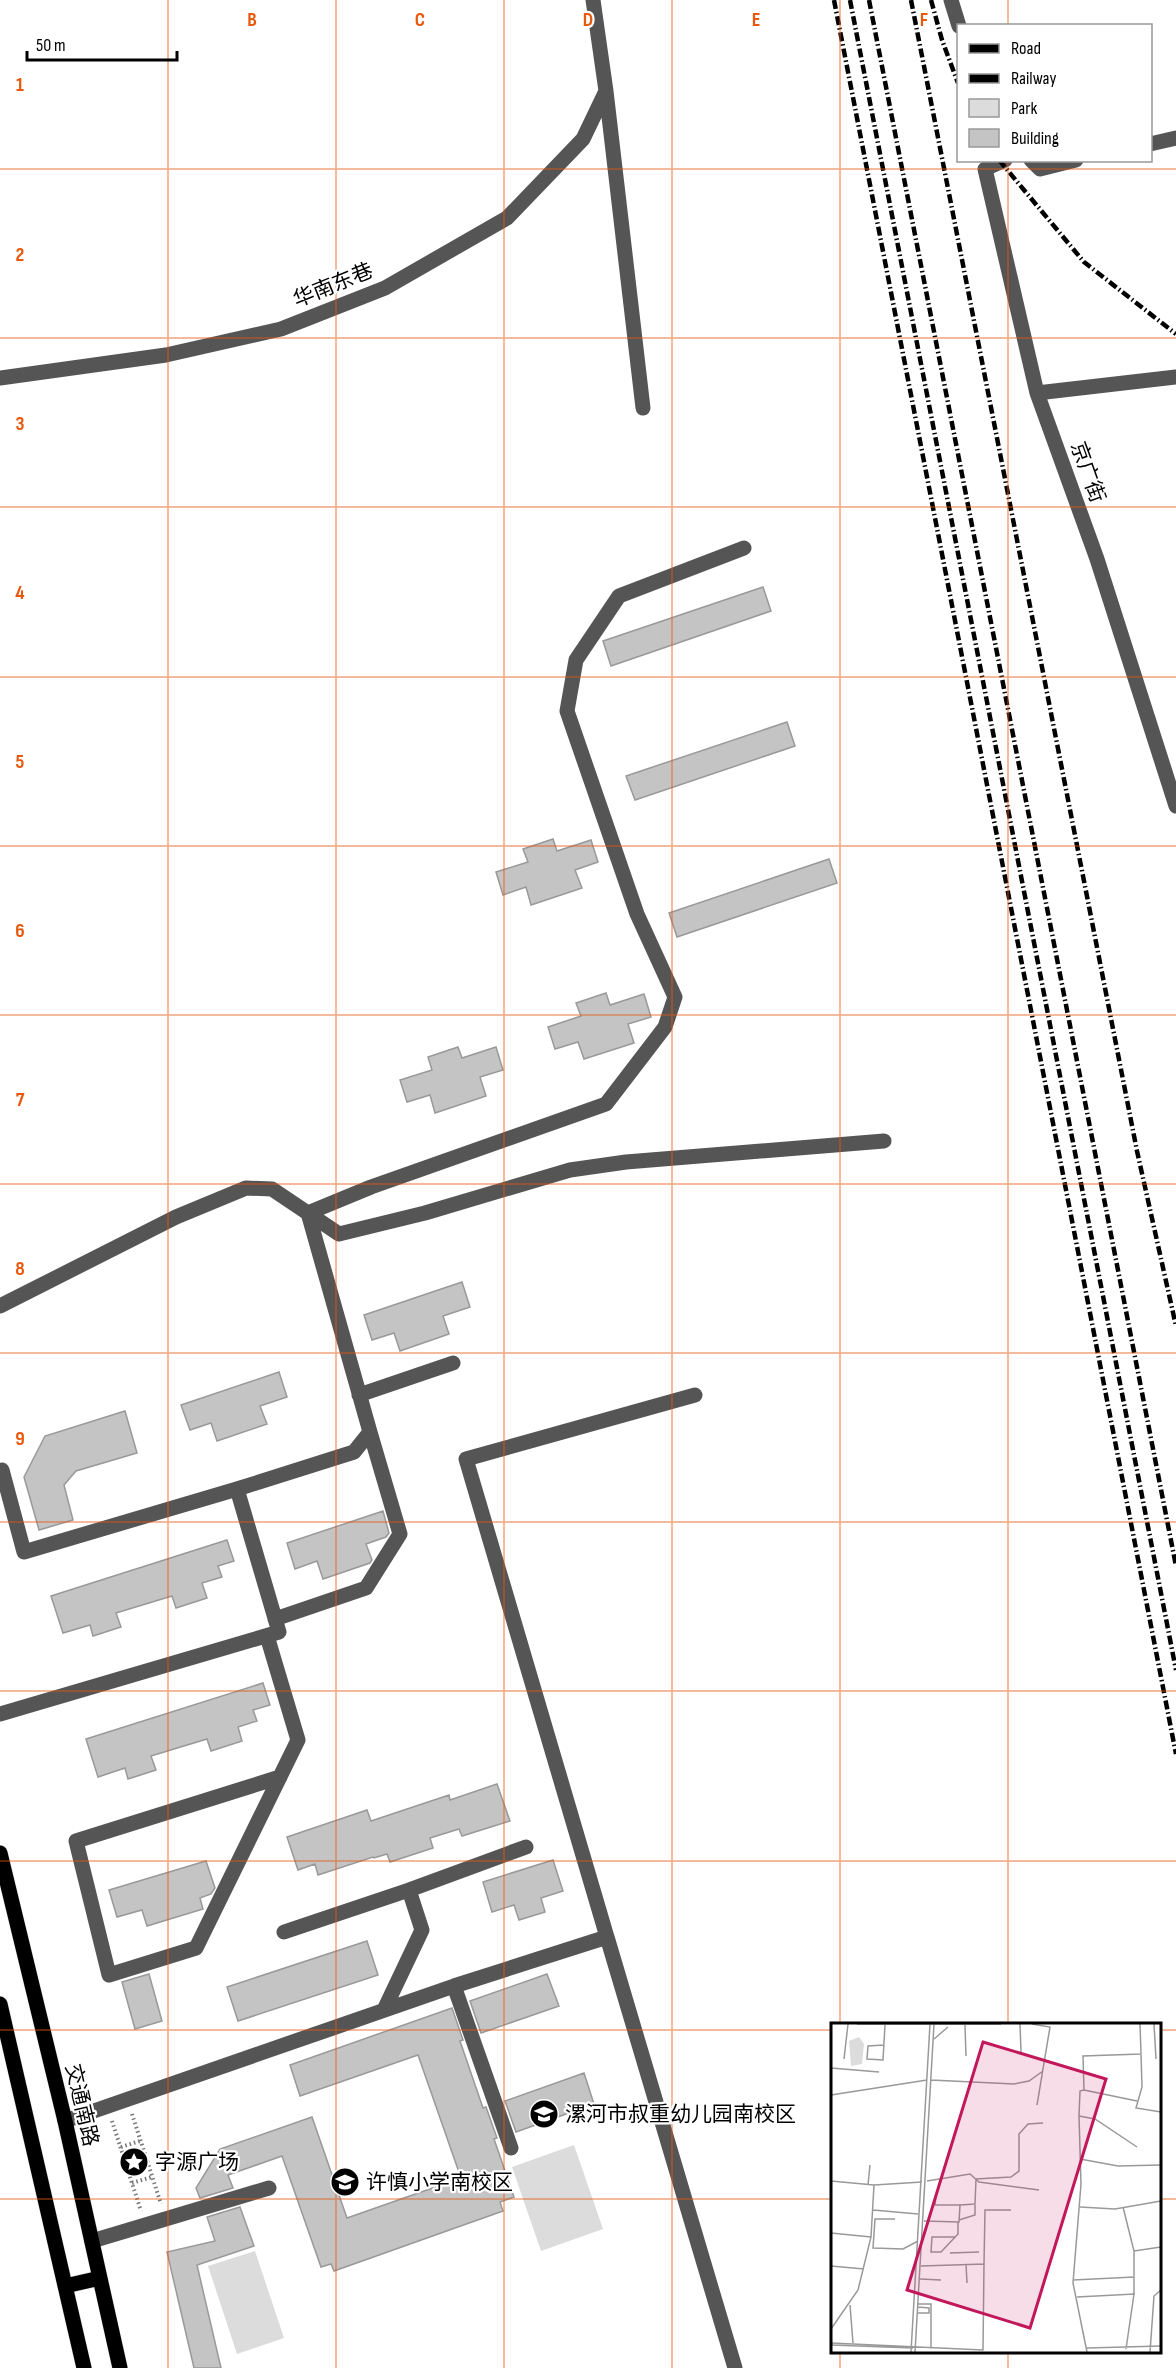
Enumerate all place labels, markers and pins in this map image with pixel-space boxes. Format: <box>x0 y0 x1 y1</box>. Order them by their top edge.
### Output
school or university icon: 漯河市叔重幼儿园南校区 <box>528 2098 560 2130</box>
place label: 漯河市叔重幼儿园南校区 <box>565 2102 796 2127</box>
place icon: 字源广场 <box>118 2146 150 2178</box>
place label: 字源广场 <box>155 2150 239 2175</box>
school or university icon: 许慎小学南校区 <box>329 2166 361 2198</box>
place label: 许慎小学南校区 <box>366 2170 513 2195</box>

